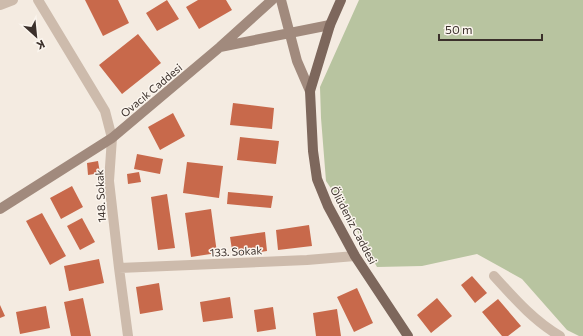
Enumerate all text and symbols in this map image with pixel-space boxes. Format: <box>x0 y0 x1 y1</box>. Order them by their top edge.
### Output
north arrow <box>16 16 56 56</box>
scale bar <box>439 16 542 42</box>
text: 50 m <box>445 22 473 36</box>
text: K <box>34 38 47 53</box>
street label: Ovacık Caddesi <box>118 60 185 119</box>
street label: 148. Sokak <box>92 169 108 223</box>
street label: Ölüdeniz Caddesi <box>328 183 381 266</box>
street label: 133. Sokak <box>209 243 263 259</box>

